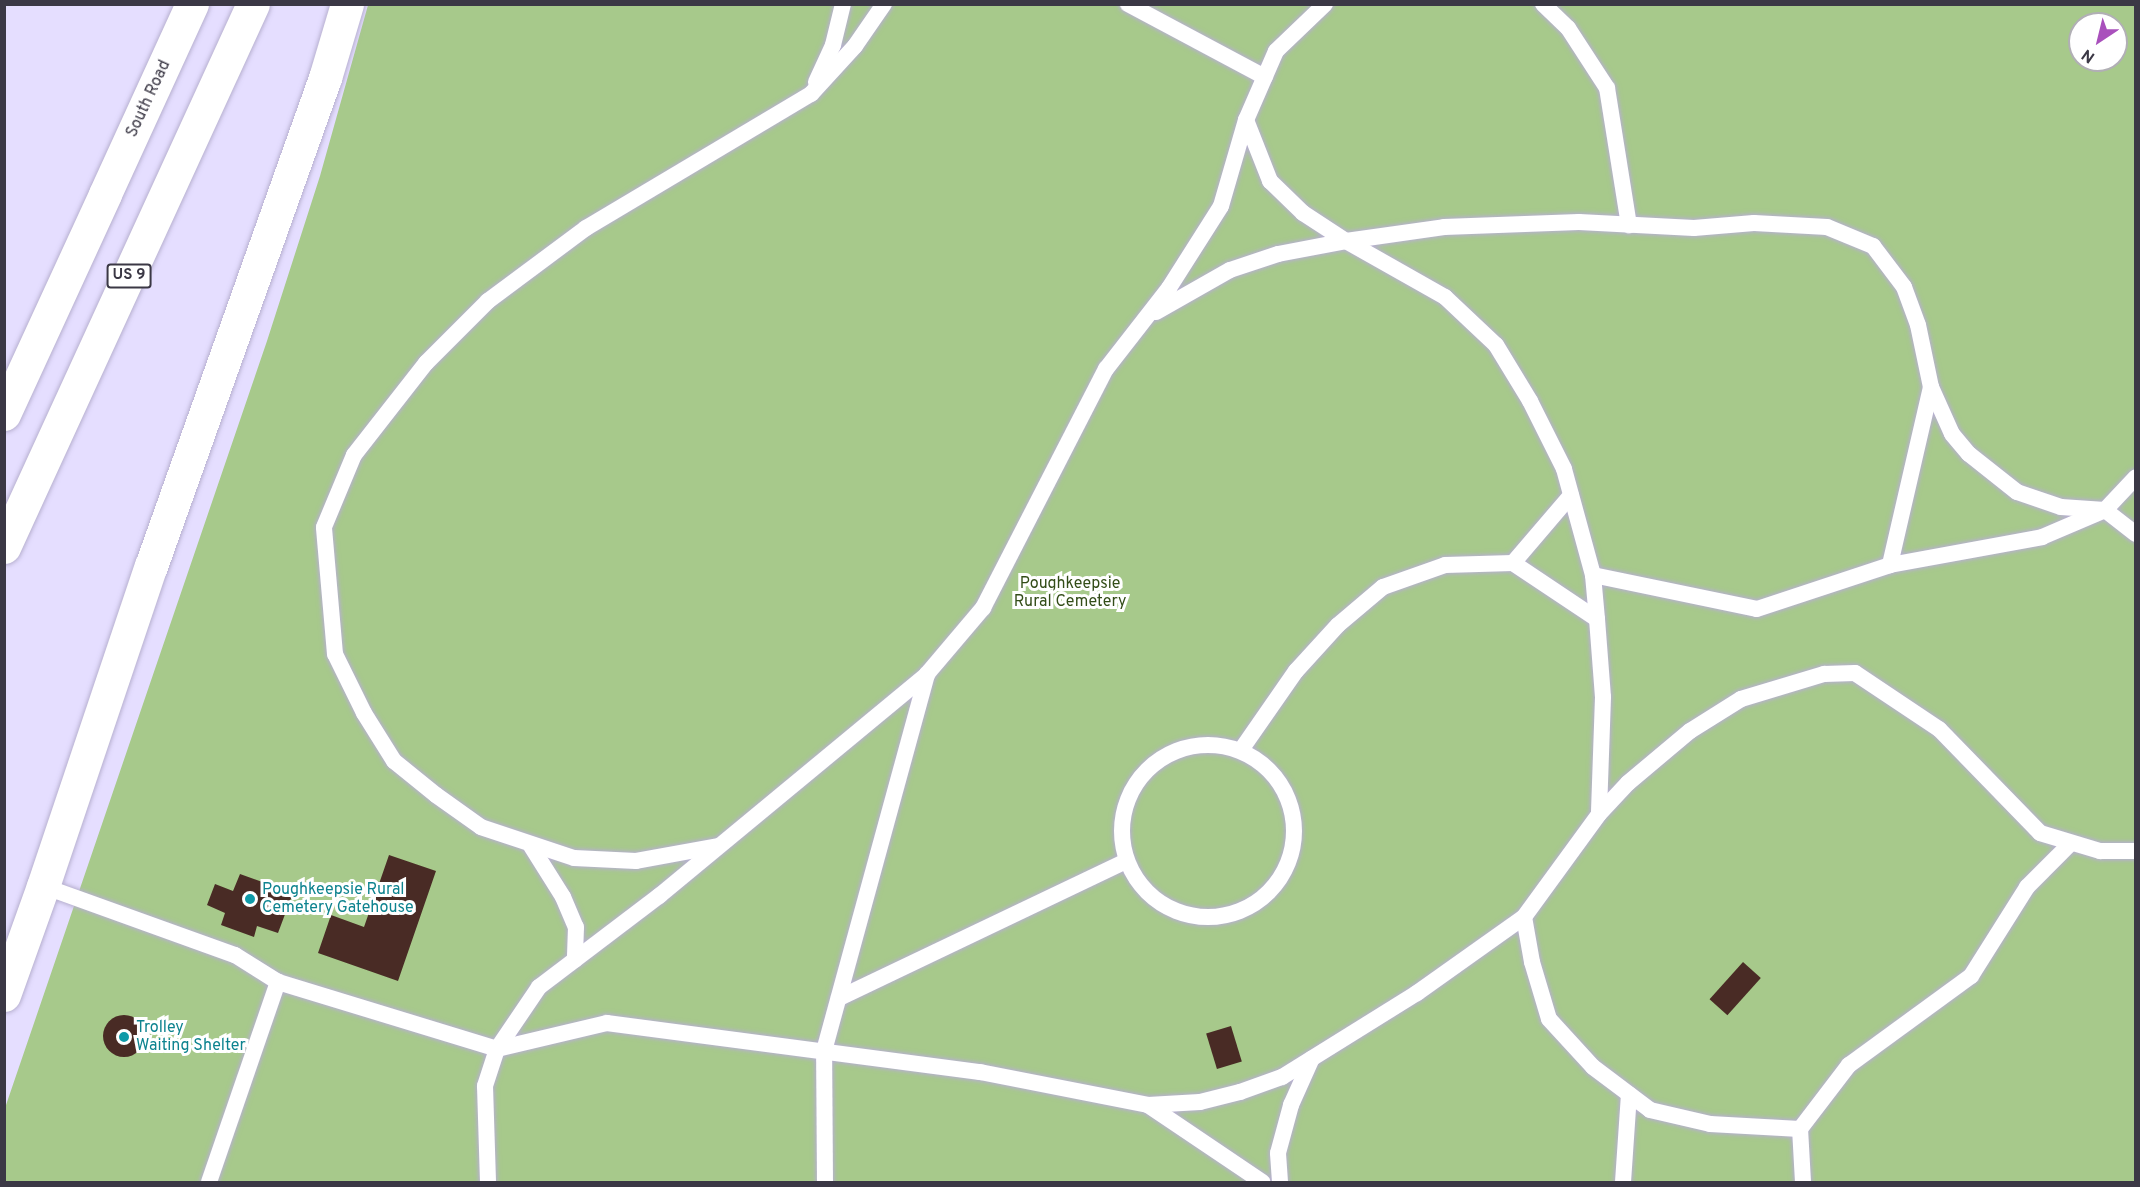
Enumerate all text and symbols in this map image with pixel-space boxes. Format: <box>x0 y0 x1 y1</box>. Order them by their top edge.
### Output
north arrow <box>2068 12 2128 72</box>
text: N <box>2078 44 2099 67</box>
street label: South Road <box>123 57 175 141</box>
road number: US 9 <box>106 264 152 288</box>
park label: Poughkeepsie Rural Cemetery <box>1014 574 1126 612</box>
place label: Poughkeepsie Rural Cemetery Gatehouse <box>262 880 414 918</box>
marker: Poughkeepsie Rural Cemetery Gatehouse <box>243 892 257 906</box>
place label: Trolley Waiting Shelter <box>136 1018 246 1056</box>
marker: Trolley Waiting Shelter <box>117 1030 131 1044</box>

